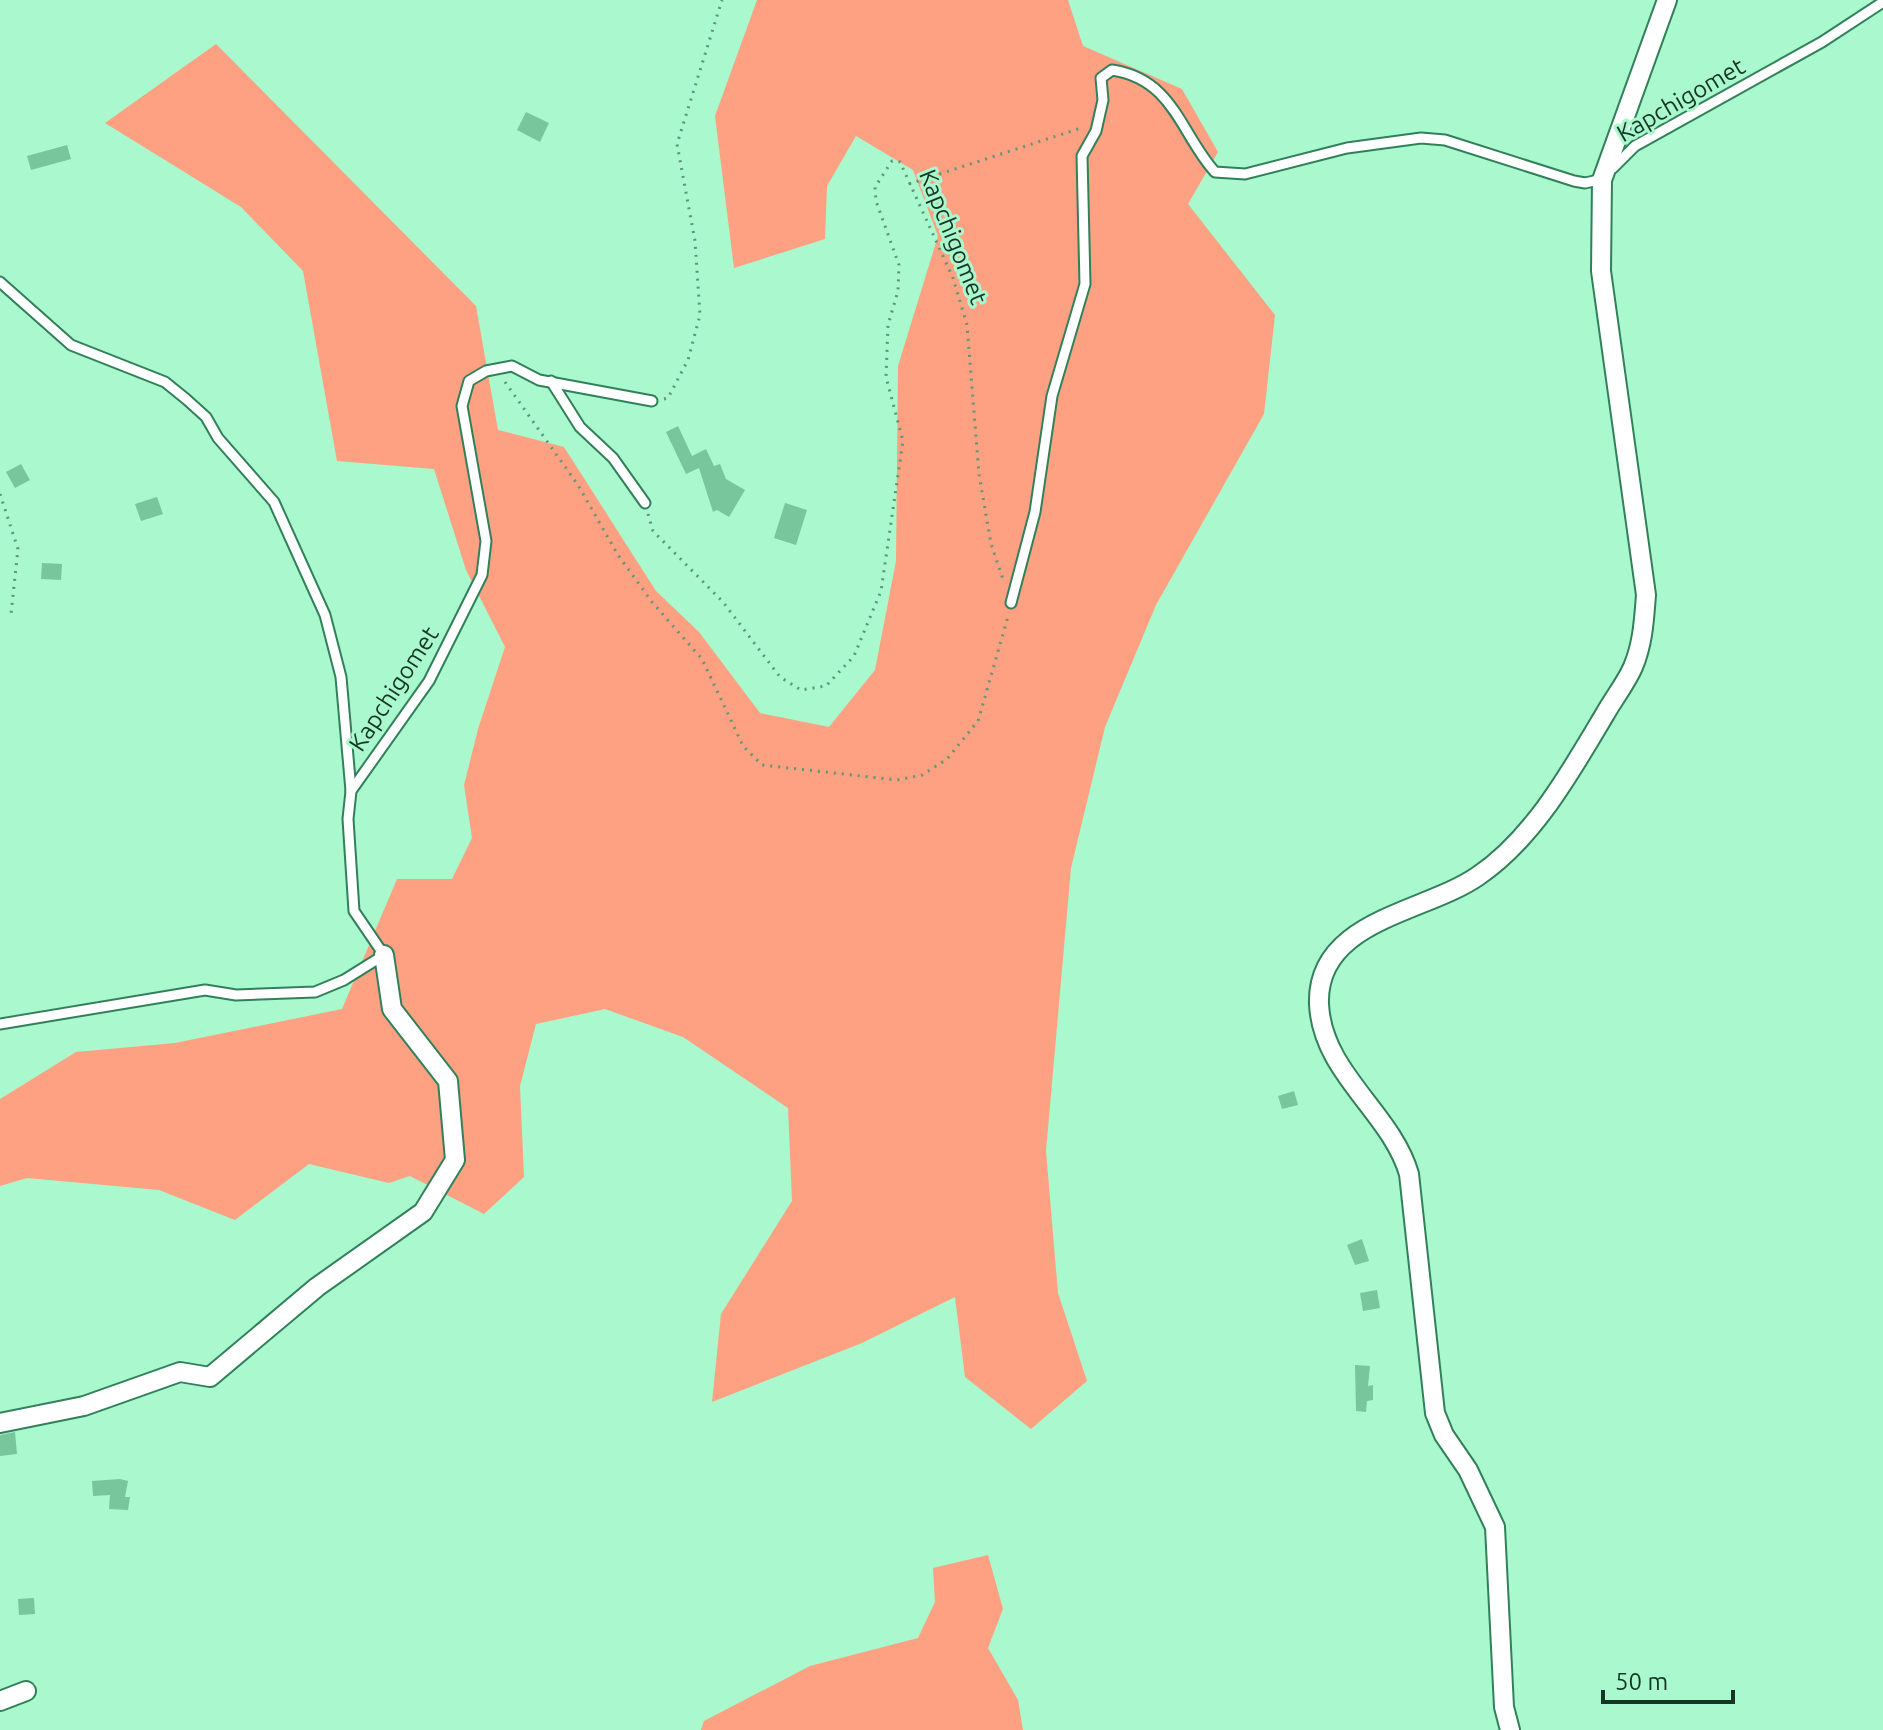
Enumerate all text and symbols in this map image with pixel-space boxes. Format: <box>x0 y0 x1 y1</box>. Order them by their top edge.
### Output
street label: Kapchigomet <box>1612 52 1750 147</box>
street label: Kapchigomet <box>914 166 993 309</box>
street label: Kapchigomet <box>343 621 444 756</box>
scale bar <box>1603 1654 1733 1704</box>
text: 50 m <box>1615 1668 1668 1695</box>

